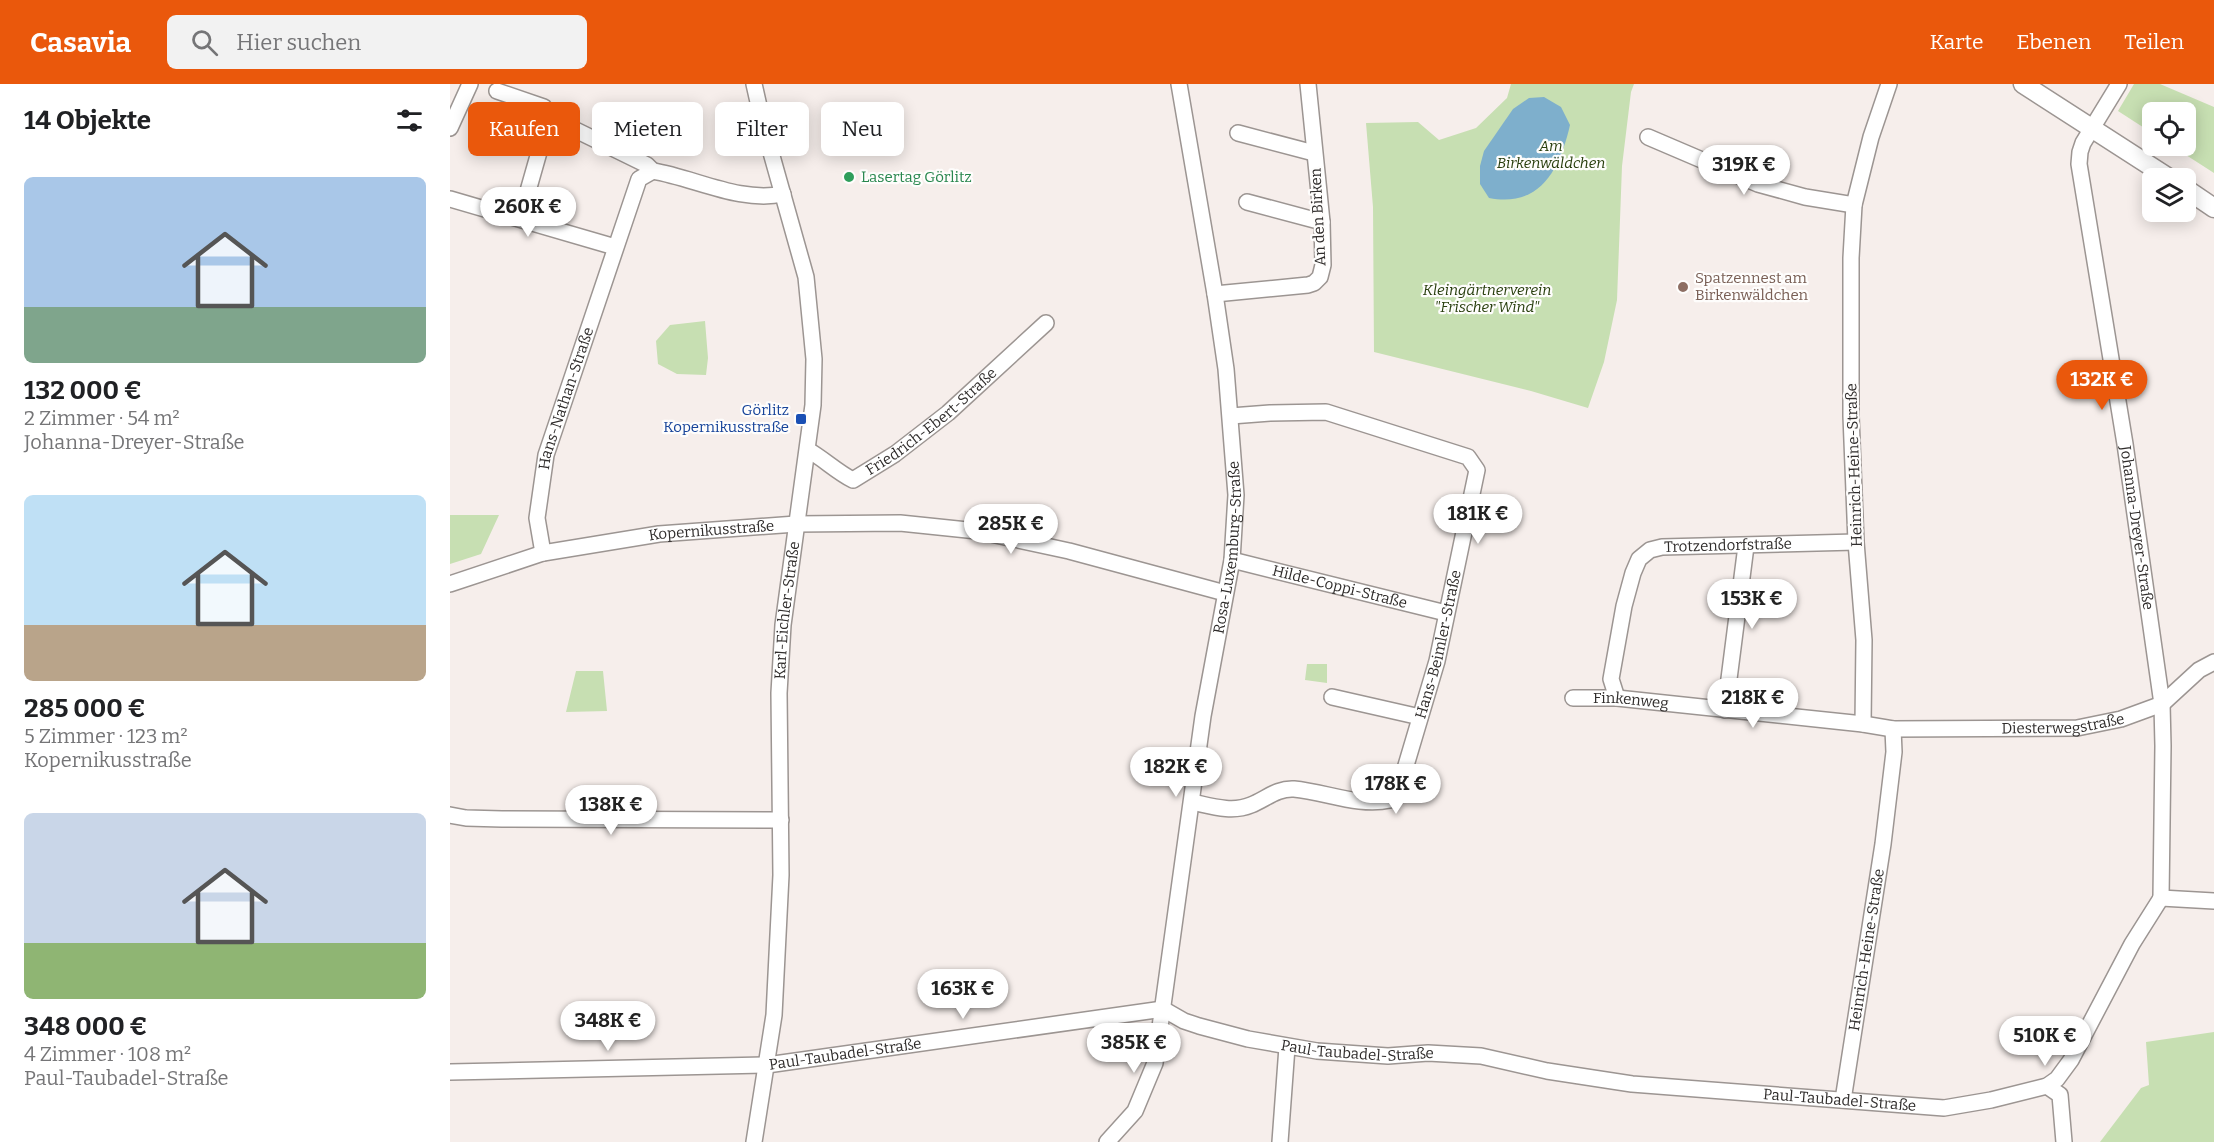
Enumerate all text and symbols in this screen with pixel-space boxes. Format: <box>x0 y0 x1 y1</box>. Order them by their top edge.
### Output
search box <box>167 15 587 69</box>
text: Casavia <box>30 26 131 59</box>
icon: search <box>188 26 221 59</box>
text: Hier suchen <box>236 29 361 56</box>
text: Karte <box>1930 29 1983 55</box>
text: Ebenen <box>2016 29 2091 55</box>
text: Teilen <box>2124 29 2184 55</box>
chip: Kaufen <box>468 102 580 156</box>
chip: Mieten <box>592 102 703 156</box>
chip: Filter <box>715 102 809 156</box>
chip: Neu <box>821 102 904 156</box>
map controls <box>2142 102 2196 222</box>
button: locate <box>2142 102 2196 156</box>
icon: filters <box>393 104 426 137</box>
text: 14 Objekte <box>24 105 151 136</box>
park label: Am Birkenwäldchen <box>1497 137 1605 172</box>
pin: 319K € <box>1695 145 1793 196</box>
text: 319K € <box>1712 152 1776 176</box>
street label: An den Birken <box>1306 167 1330 267</box>
place label: Lasertag Görlitz <box>861 168 972 186</box>
button: layers <box>2142 168 2196 222</box>
marker: Lasertag Görlitz <box>842 170 856 184</box>
pin: 260K € <box>479 187 577 238</box>
text: 260K € <box>494 194 562 218</box>
icon: home <box>171 216 279 324</box>
place label: Spatzennest am Birkenwäldchen <box>1695 269 1809 304</box>
marker: Spatzennest am Birkenwäldchen <box>1676 280 1690 294</box>
park label: Kleingärtnerverein "Frischer Wind" <box>1423 281 1551 316</box>
street label: Hans-Nathan-Straße <box>535 325 597 471</box>
pin: 132K € <box>2053 360 2151 411</box>
street label: Friedrich-Ebert-Straße <box>862 364 1000 479</box>
text: 132K € <box>2070 367 2134 391</box>
text: 132 000 € <box>24 375 142 406</box>
street label: Heinrich-Heine-Straße <box>1842 383 1866 547</box>
place label: Görlitz Kopernikusstraße <box>663 401 789 436</box>
text: 2 Zimmer · 54 m² <box>24 406 180 430</box>
marker: Görlitz Kopernikusstraße <box>794 412 808 426</box>
text: Johanna-Dreyer-Straße <box>24 430 245 454</box>
street label: Johanna-Dreyer-Straße <box>2116 444 2157 611</box>
street label: Rosa-Luxemburg-Straße <box>1209 460 1245 635</box>
pin: 181K € <box>1429 494 1527 545</box>
text: 181K € <box>1447 501 1509 525</box>
pin: 285K € <box>962 504 1060 555</box>
text: 285K € <box>978 511 1044 535</box>
street label: Kopernikusstraße <box>647 517 775 545</box>
icon: home <box>171 534 279 642</box>
street label: Trotzendorfstraße <box>1664 535 1792 556</box>
street label: Karl-Eichler-Straße <box>771 540 803 680</box>
street label: Hilde-Coppi-Straße <box>1270 561 1409 612</box>
street label: Hans-Beimler-Straße <box>1411 568 1465 721</box>
pin: 153K € <box>1703 579 1801 630</box>
text: 153K € <box>1721 586 1783 610</box>
pin: 218K € <box>1704 678 1802 729</box>
text: 218K € <box>1721 685 1785 709</box>
street label: Finkenweg <box>1593 689 1670 712</box>
text: 285 000 € <box>24 693 145 724</box>
street label: Diesterwegstraße <box>2001 710 2126 737</box>
text: 5 Zimmer · 123 m² <box>24 724 188 748</box>
pin: 182K € <box>1127 747 1225 798</box>
text: Kopernikusstraße <box>24 748 192 772</box>
text: 182K € <box>1144 754 1208 778</box>
pin: 178K € <box>1347 764 1445 815</box>
text: 178K € <box>1365 771 1427 795</box>
pin: 138K € <box>562 785 660 836</box>
text: 138K € <box>579 792 643 816</box>
icon: home <box>171 852 279 960</box>
street label: Heinrich-Heine-Straße <box>1845 867 1888 1032</box>
pin: 163K € <box>914 969 1012 1020</box>
text: 163K € <box>931 976 995 1000</box>
pin: 348K € <box>559 1001 657 1052</box>
text: 348K € <box>574 1008 642 1032</box>
text: 348 000 € <box>24 1011 147 1042</box>
pin: 510K € <box>1996 1016 2094 1067</box>
pin: 385K € <box>1085 1023 1183 1074</box>
text: 510K € <box>2013 1023 2077 1047</box>
text: 385K € <box>1101 1030 1167 1054</box>
street label: Paul-Taubadel-Straße <box>768 1034 922 1074</box>
street label: Paul-Taubadel-Straße <box>1279 1036 1434 1065</box>
text: 4 Zimmer · 108 m² <box>24 1042 191 1066</box>
text: Paul-Taubadel-Straße <box>24 1066 228 1090</box>
street label: Paul-Taubadel-Straße <box>1762 1085 1917 1115</box>

